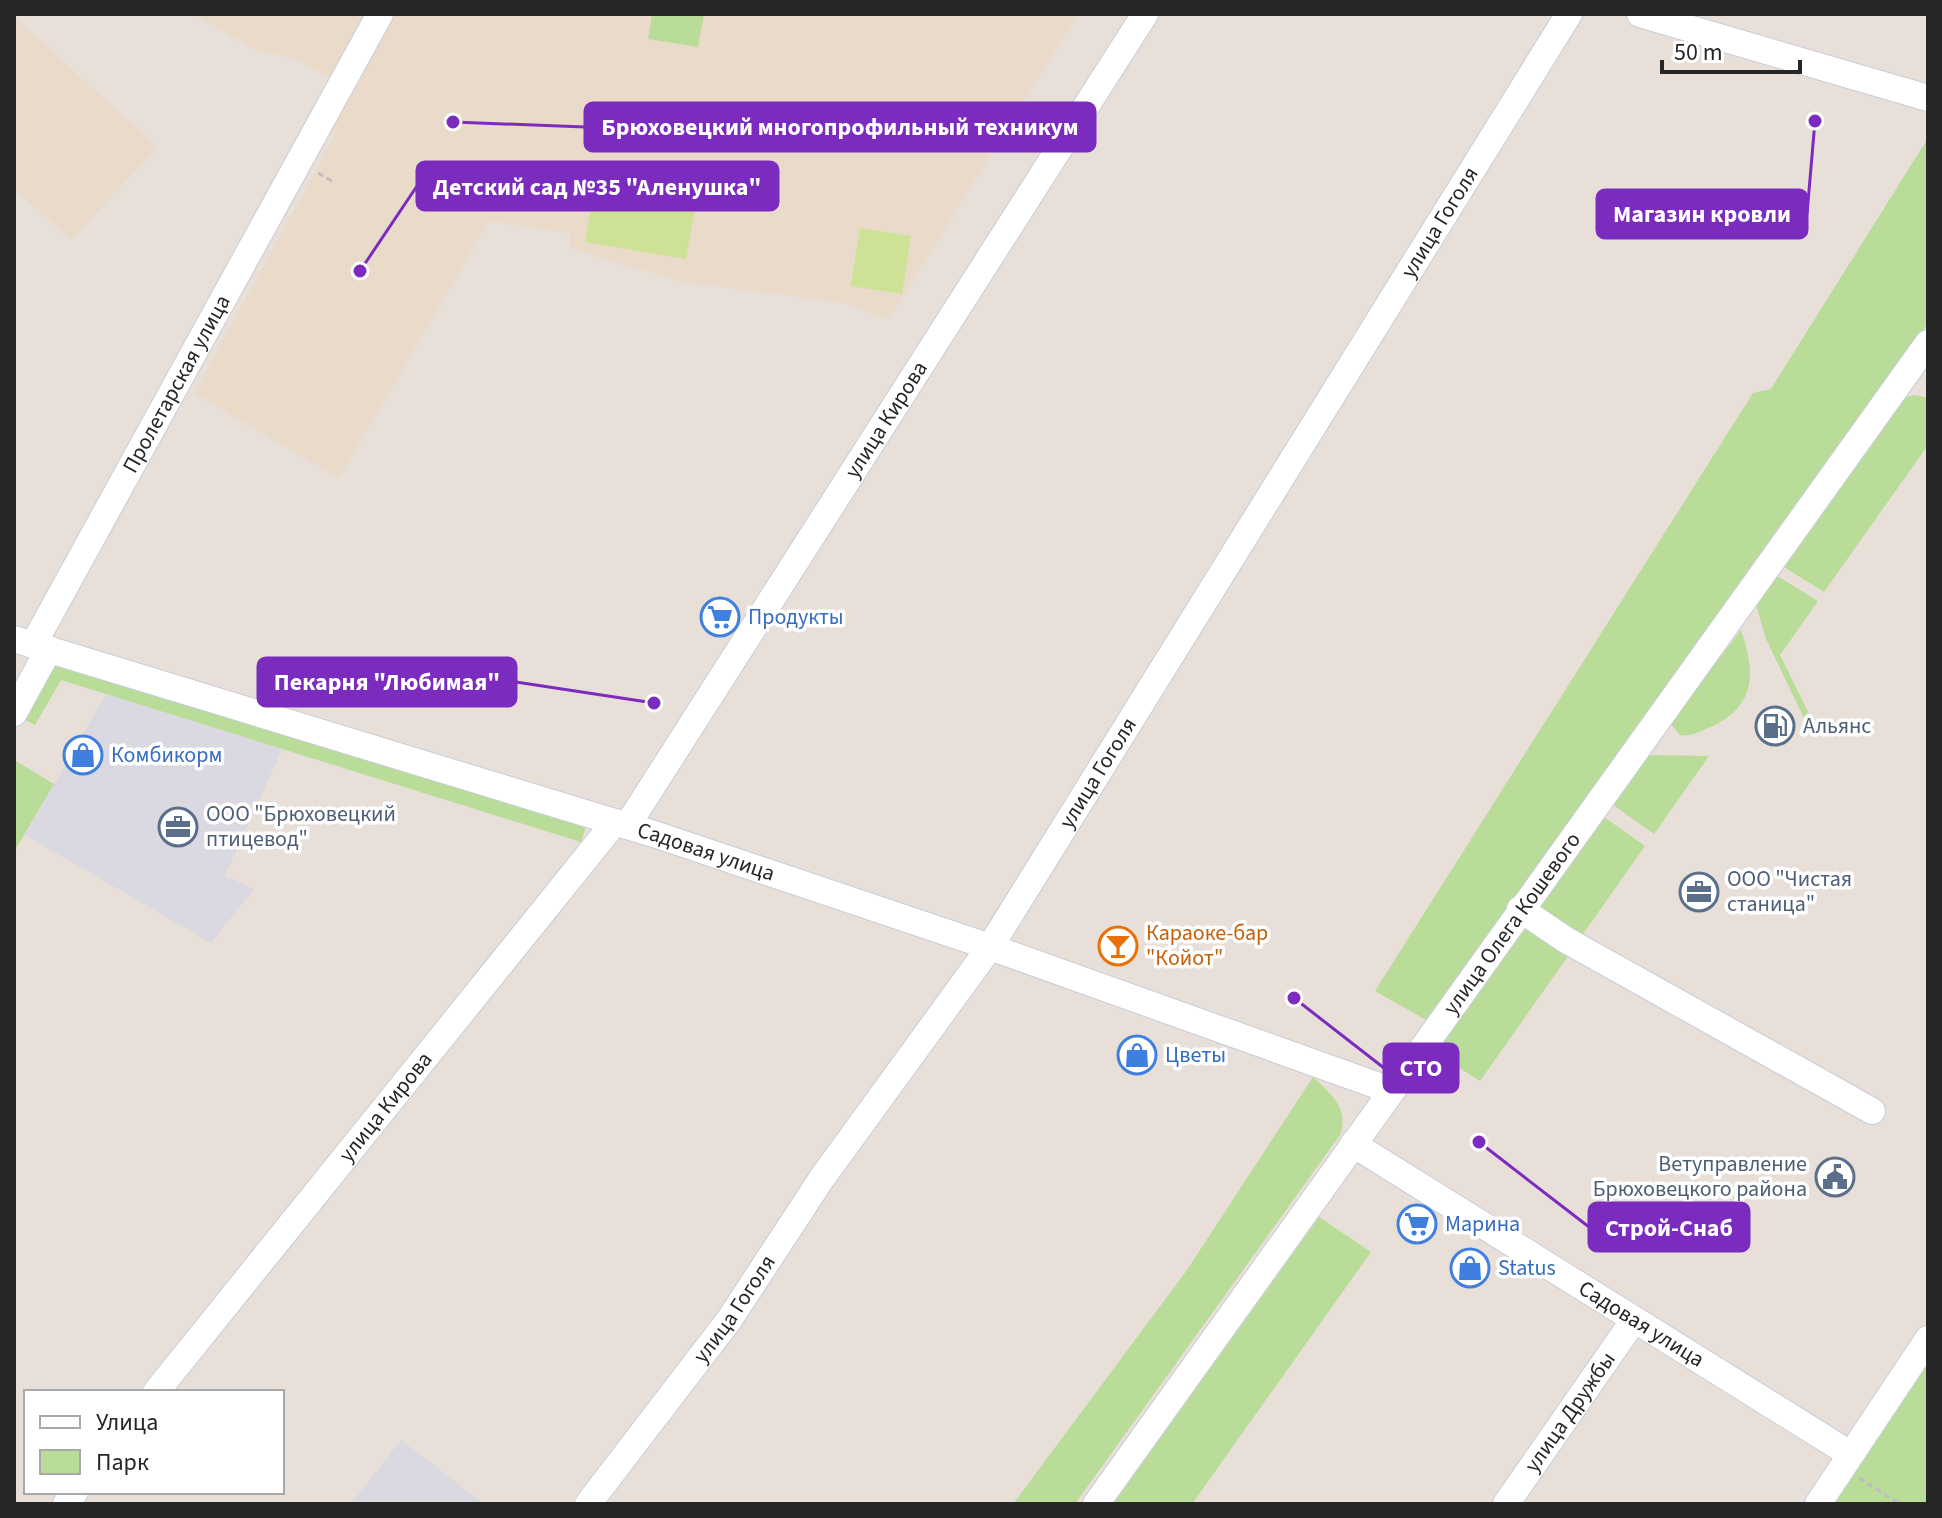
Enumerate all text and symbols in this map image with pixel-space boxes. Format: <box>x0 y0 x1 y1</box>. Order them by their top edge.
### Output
scale bar <box>1662 24 1800 74</box>
text: 50 m <box>1674 35 1723 70</box>
callout: Брюховецкий многопрофильный техникум <box>585 103 1095 151</box>
text: Брюховецкий многопрофильный техникум <box>601 110 1079 145</box>
street label: улица Гоголя <box>1393 161 1486 284</box>
callout: Детский сад №35 "Аленушка" <box>417 162 778 210</box>
text: Детский сад №35 "Аленушка" <box>433 170 761 205</box>
callout: Магазин кровли <box>1597 190 1807 238</box>
text: Магазин кровли <box>1613 197 1791 232</box>
street label: Пролетарская улица <box>115 289 239 479</box>
street label: улица Кирова <box>837 355 936 485</box>
supermarket icon: Продукты <box>699 596 741 638</box>
place label: Продукты <box>748 601 844 633</box>
callout: Пекарня "Любимая" <box>258 658 516 706</box>
text: Пекарня "Любимая" <box>274 665 500 700</box>
fuel station icon: Альянс <box>1754 705 1796 747</box>
place label: Альянс <box>1803 710 1871 742</box>
street label: улица Гоголя <box>1051 711 1145 835</box>
shop icon: Комбикорм <box>62 734 104 776</box>
place label: Комбикорм <box>111 739 222 771</box>
place label: ООО "Брюховецкий птицевод" <box>206 798 396 855</box>
office icon: ООО "Брюховецкий птицевод" <box>157 806 199 848</box>
street label: Садовая улица <box>633 814 779 889</box>
street label: улица Олега Кошевого <box>1435 826 1588 1022</box>
place label: ООО "Чистая станица" <box>1727 863 1852 920</box>
office icon: ООО "Чистая станица" <box>1678 871 1720 913</box>
place label: Караоке-бар "Койот" <box>1146 917 1268 974</box>
bar icon: Караоке-бар "Койот" <box>1097 925 1139 967</box>
shop icon: Цветы <box>1116 1034 1158 1076</box>
place label: Цветы <box>1165 1039 1226 1071</box>
callout: СТО <box>1384 1044 1458 1092</box>
street label: улица Кирова <box>331 1045 440 1169</box>
text: СТО <box>1400 1051 1442 1086</box>
place label: Ветуправление Брюховецкого района <box>1593 1148 1807 1205</box>
public building icon: Ветуправление Брюховецкого района <box>1814 1156 1856 1198</box>
supermarket icon: Марина <box>1396 1203 1438 1245</box>
callout: Строй-Снаб <box>1589 1203 1749 1251</box>
place label: Марина <box>1445 1208 1520 1240</box>
text: Строй-Снаб <box>1605 1211 1733 1246</box>
shop icon: Status <box>1449 1247 1491 1289</box>
street label: улица Гоголя <box>685 1248 784 1370</box>
place label: Status <box>1498 1252 1556 1284</box>
street label: Садовая улица <box>1572 1273 1711 1375</box>
street label: улица Дружбы <box>1517 1345 1623 1479</box>
legend <box>24 1390 284 1494</box>
text: Улица <box>96 1405 158 1440</box>
text: Парк <box>96 1445 149 1480</box>

